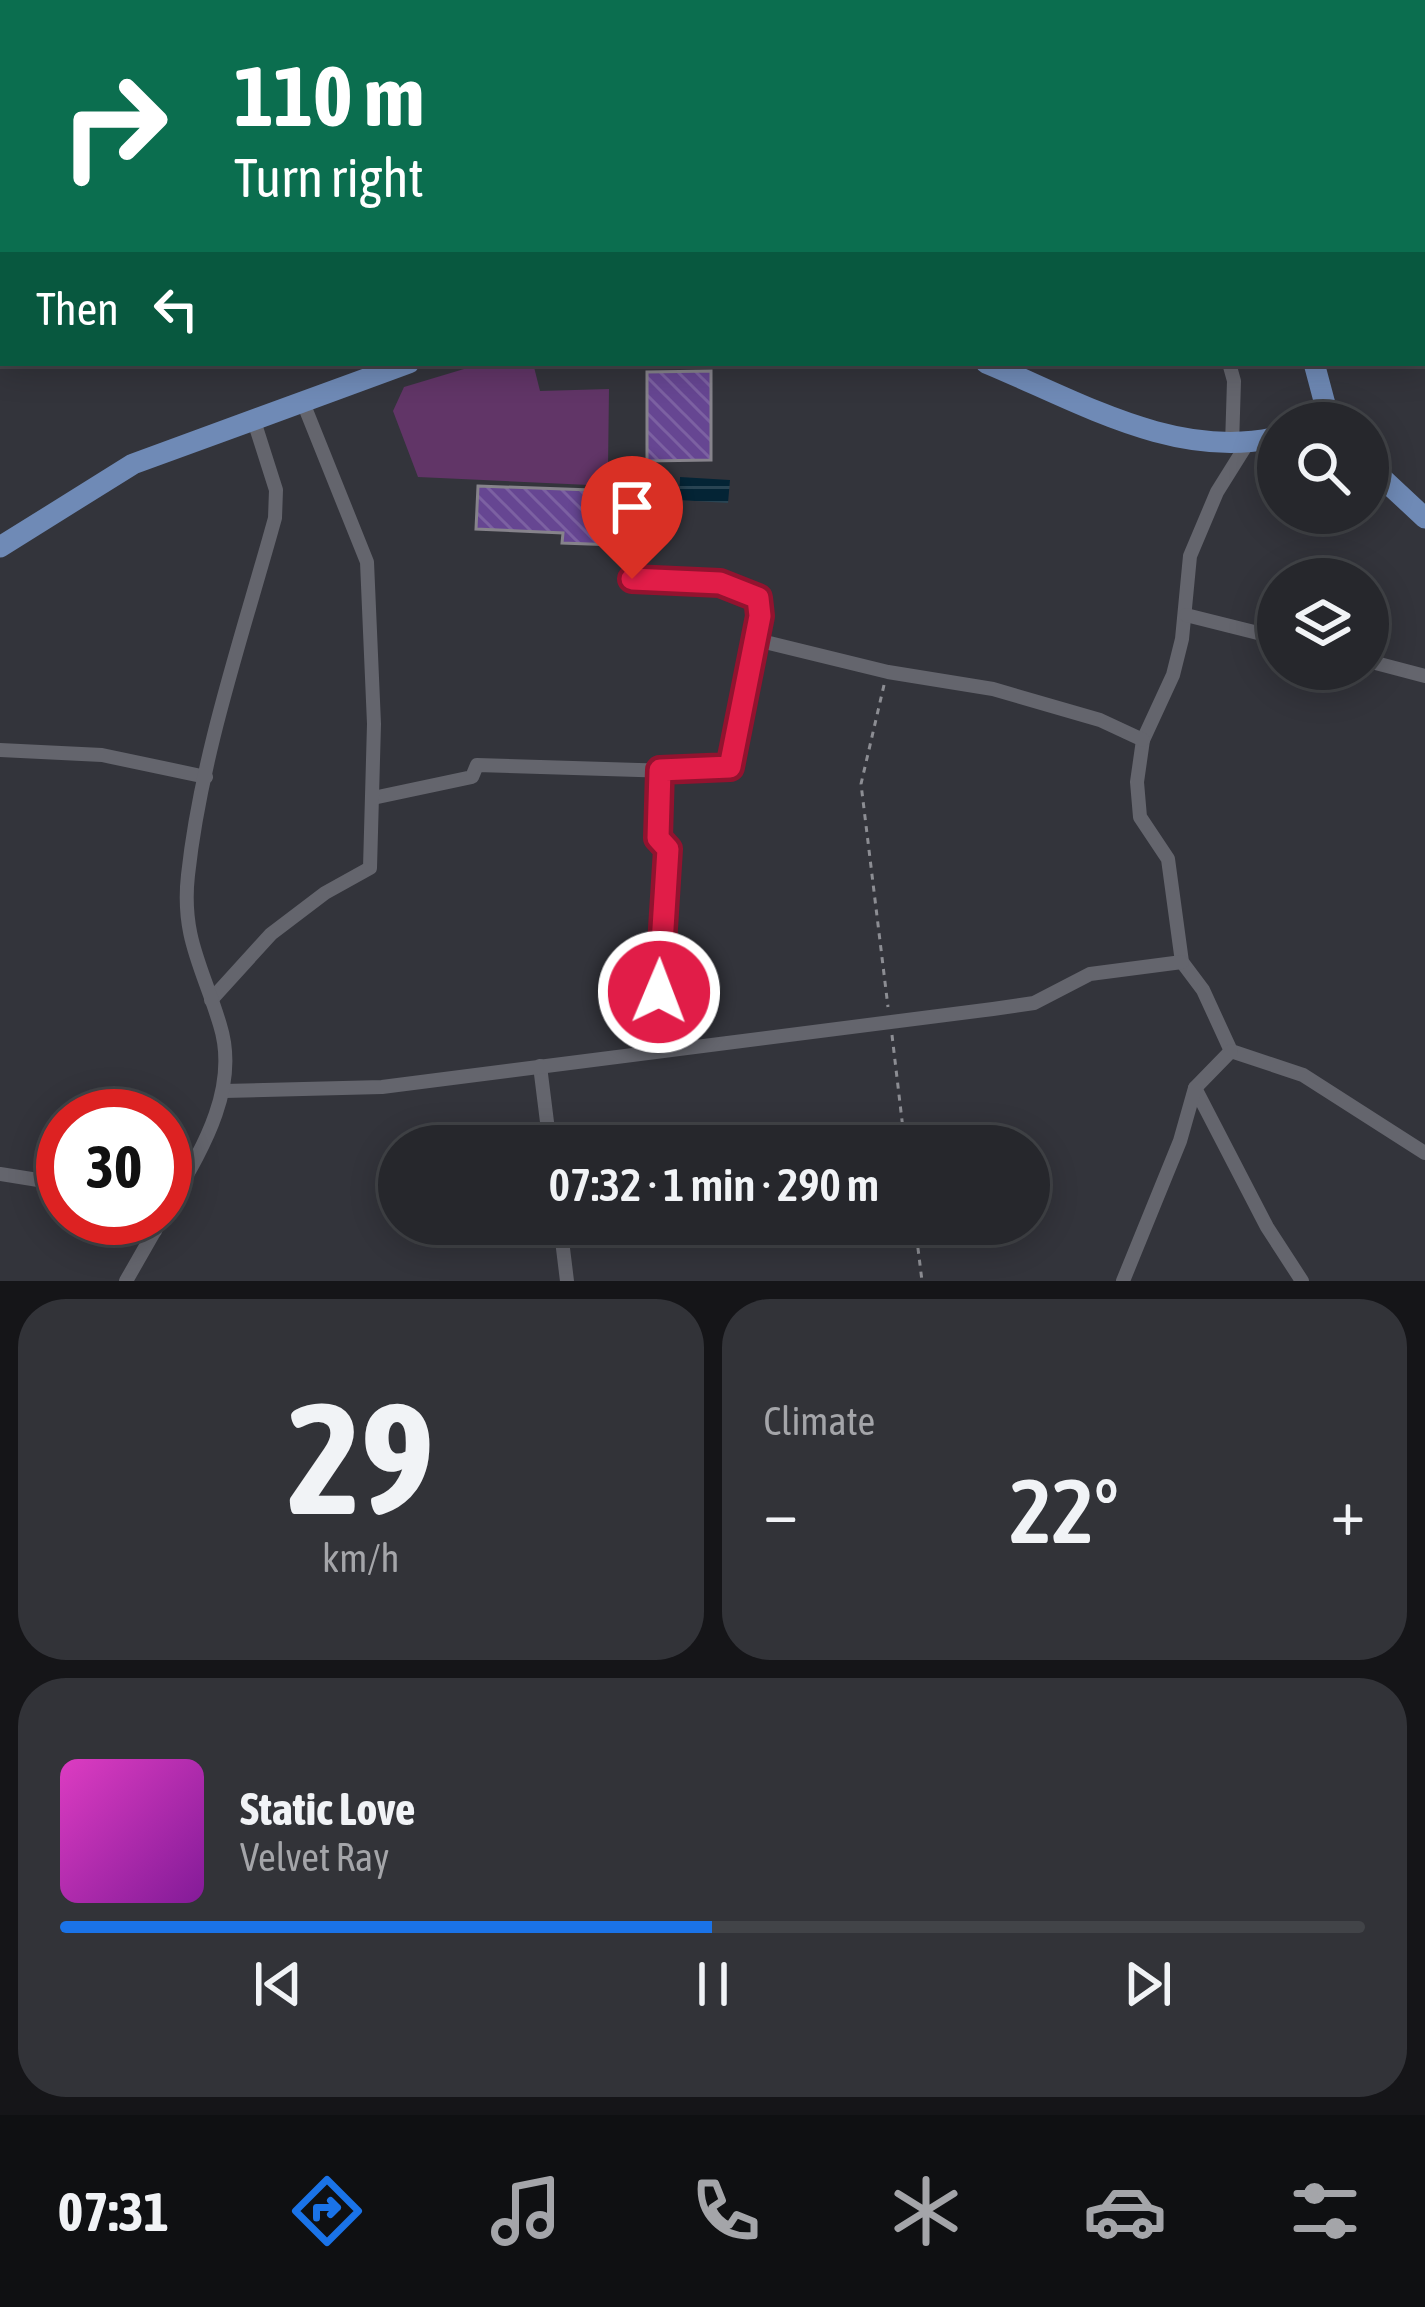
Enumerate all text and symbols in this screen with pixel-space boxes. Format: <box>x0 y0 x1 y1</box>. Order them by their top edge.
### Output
icon: right <box>36 48 192 204</box>
text: 110 m <box>234 48 424 144</box>
text: Turn right <box>234 147 424 208</box>
icon: left <box>143 276 209 342</box>
text: Then <box>36 283 119 335</box>
map controls <box>1257 402 1389 690</box>
button: search <box>1257 402 1389 534</box>
pin <box>581 456 683 579</box>
icon: arrive <box>599 474 665 540</box>
button: layers <box>1257 558 1389 690</box>
position arrow <box>596 929 722 1055</box>
speed limit sign: 30 <box>36 1089 192 1245</box>
text: 07:32 · 1 min · 290 m <box>549 1159 879 1211</box>
text: 29 <box>287 1368 434 1547</box>
text: Climate <box>764 1399 875 1443</box>
text: 22° <box>1010 1459 1119 1562</box>
text: − <box>764 1473 798 1549</box>
text: + <box>1331 1473 1365 1549</box>
text: km/h <box>322 1536 399 1580</box>
text: Static Love <box>240 1783 416 1835</box>
text: Velvet Ray <box>240 1835 389 1879</box>
icon: previous <box>245 1951 311 2017</box>
icon: pause <box>680 1951 746 2017</box>
icon: next <box>1115 1951 1181 2017</box>
icon: directions <box>285 2169 369 2253</box>
icon: music <box>484 2169 568 2253</box>
icon: phone <box>684 2169 768 2253</box>
icon: climate <box>884 2169 968 2253</box>
icon: car <box>1083 2169 1167 2253</box>
icon: filters <box>1283 2169 1367 2253</box>
text: 07:31 <box>58 2181 169 2242</box>

